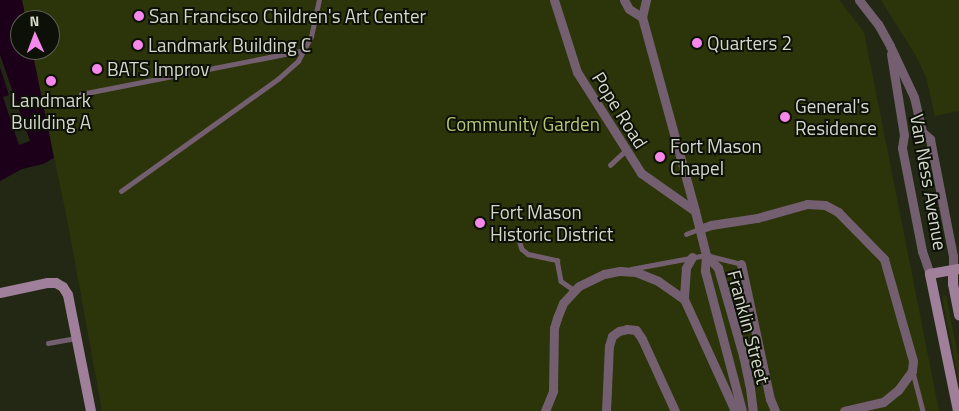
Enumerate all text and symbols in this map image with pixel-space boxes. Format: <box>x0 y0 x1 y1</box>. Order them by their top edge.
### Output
place label: San Francisco Children's Art Center <box>149 5 426 27</box>
north arrow <box>10 10 60 60</box>
text: N <box>29 10 40 31</box>
marker: San Francisco Children's Art Center <box>133 10 145 22</box>
place label: Quarters 2 <box>707 32 792 54</box>
place label: Landmark Building C <box>148 34 311 56</box>
marker: Quarters 2 <box>691 37 703 49</box>
marker: Landmark Building C <box>132 39 144 51</box>
place label: BATS Improv <box>107 58 209 80</box>
marker: BATS Improv <box>91 63 103 75</box>
street label: Pope Road <box>588 67 652 153</box>
marker: Landmark Building A <box>45 75 57 87</box>
place label: Landmark Building A <box>11 89 91 133</box>
place label: General's Residence <box>795 95 877 139</box>
marker: General's Residence <box>779 111 791 123</box>
street label: Van Ness Avenue <box>906 112 952 252</box>
park label: Community Garden <box>446 113 600 135</box>
place label: Fort Mason Chapel <box>670 135 762 179</box>
marker: Fort Mason Chapel <box>654 151 666 163</box>
place label: Fort Mason Historic District <box>490 201 613 245</box>
marker: Fort Mason Historic District <box>474 217 486 229</box>
street label: Franklin Street <box>723 268 775 386</box>

